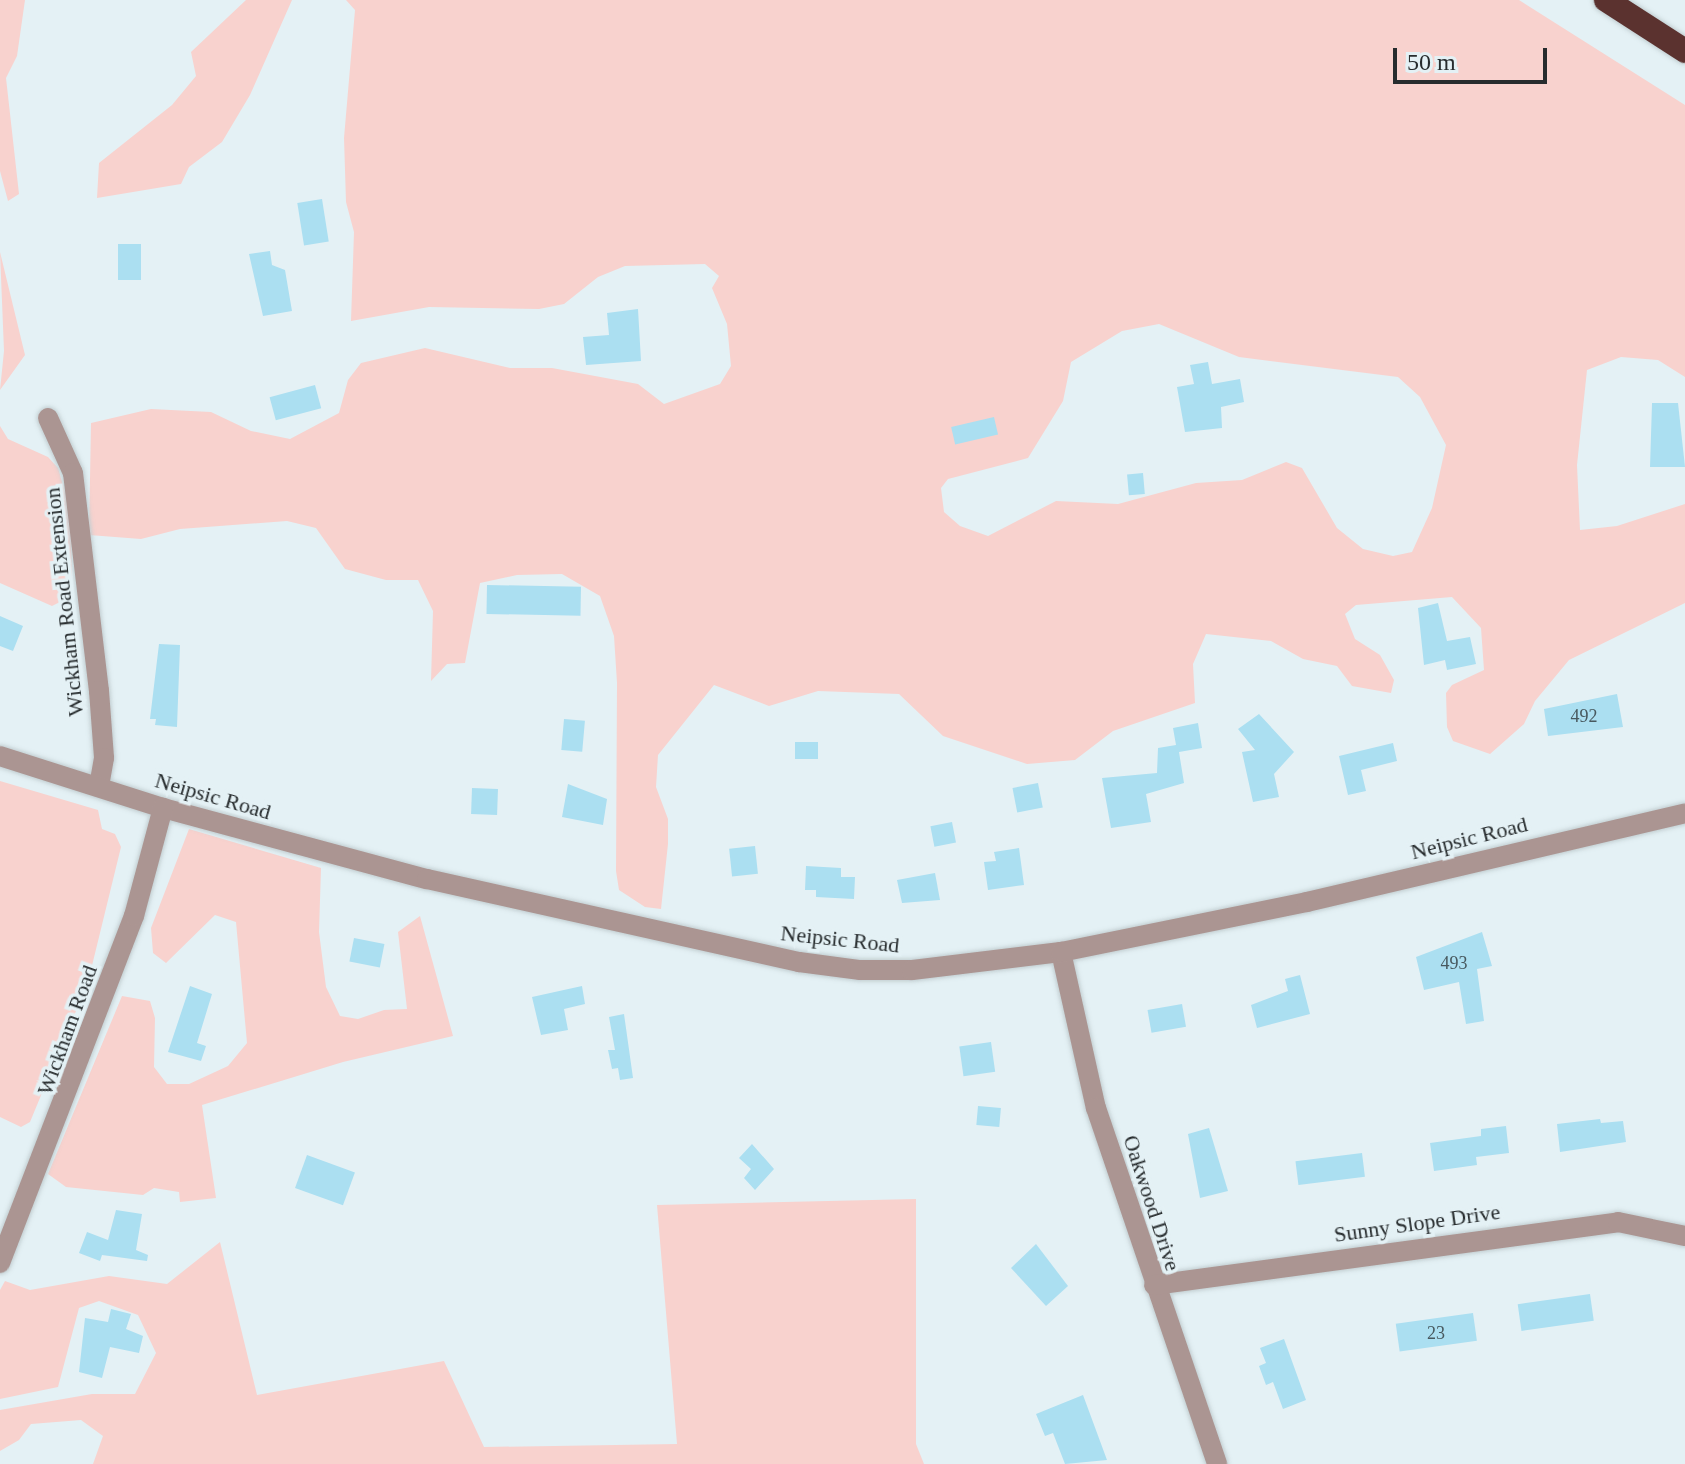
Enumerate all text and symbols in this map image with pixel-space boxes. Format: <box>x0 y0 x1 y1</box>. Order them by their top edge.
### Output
scale bar <box>1397 32 1551 82</box>
text: 50 m <box>1407 49 1456 75</box>
street label: Wickham Road Extension <box>39 486 89 718</box>
house number: 492 <box>1570 705 1598 727</box>
street label: Neipsic Road <box>152 767 274 825</box>
street label: Neipsic Road <box>1408 811 1530 865</box>
street label: Neipsic Road <box>779 920 901 958</box>
house number: 493 <box>1440 952 1468 974</box>
street label: Wickham Road <box>31 961 103 1099</box>
street label: Oakwood Drive <box>1118 1132 1186 1274</box>
street label: Sunny Slope Drive <box>1332 1198 1502 1248</box>
house number: 23 <box>1427 1322 1445 1344</box>

